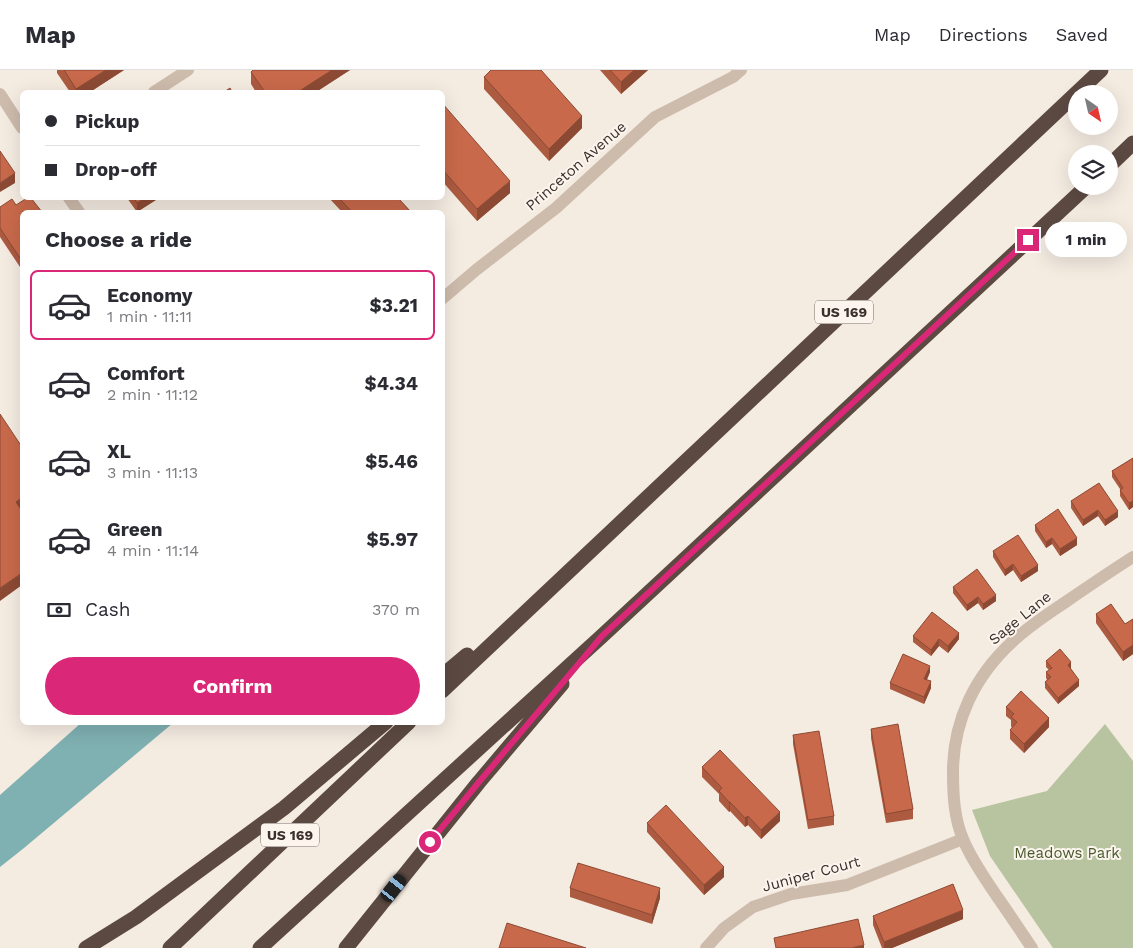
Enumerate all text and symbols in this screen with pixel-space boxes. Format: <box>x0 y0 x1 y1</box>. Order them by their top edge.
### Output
text: Map <box>25 21 76 49</box>
text: Map <box>874 24 911 45</box>
text: Directions <box>939 24 1028 45</box>
text: Saved <box>1056 24 1108 45</box>
north arrow <box>1068 85 1118 135</box>
map controls <box>1068 85 1118 195</box>
text: Pickup <box>75 110 139 133</box>
street label: Princeton Avenue <box>522 117 630 215</box>
button: layers <box>1068 145 1118 195</box>
text: Drop-off <box>75 158 157 181</box>
callout: 1 min <box>1046 222 1128 258</box>
text: Choose a ride <box>45 227 192 252</box>
route end <box>1017 229 1039 251</box>
text: 1 min <box>1065 230 1107 249</box>
icon: car <box>47 283 92 328</box>
text: Economy <box>107 284 192 307</box>
text: $3.21 <box>370 294 418 317</box>
road number: US 169 <box>815 300 873 323</box>
text: 1 min · 11:11 <box>107 307 192 326</box>
icon: car <box>47 361 92 406</box>
text: Comfort <box>107 362 185 385</box>
text: $4.34 <box>365 372 418 395</box>
text: 2 min · 11:12 <box>107 385 198 404</box>
icon: car <box>47 439 92 484</box>
text: XL <box>107 440 131 463</box>
text: $5.46 <box>365 450 418 473</box>
text: 3 min · 11:13 <box>107 463 198 482</box>
icon: car <box>47 517 92 562</box>
text: Green <box>107 518 163 541</box>
text: $5.97 <box>366 528 418 551</box>
text: 4 min · 11:14 <box>107 541 199 560</box>
street label: Sage Lane <box>985 587 1055 649</box>
icon: cash <box>45 596 73 624</box>
text: Cash <box>85 598 131 621</box>
text: 370 m <box>372 600 420 619</box>
button: Confirm <box>45 657 420 715</box>
road number: US 169 <box>261 824 319 846</box>
route start <box>419 831 441 853</box>
park label: Meadows Park <box>1014 844 1120 862</box>
street label: Juniper Court <box>760 852 862 896</box>
car <box>378 872 409 904</box>

